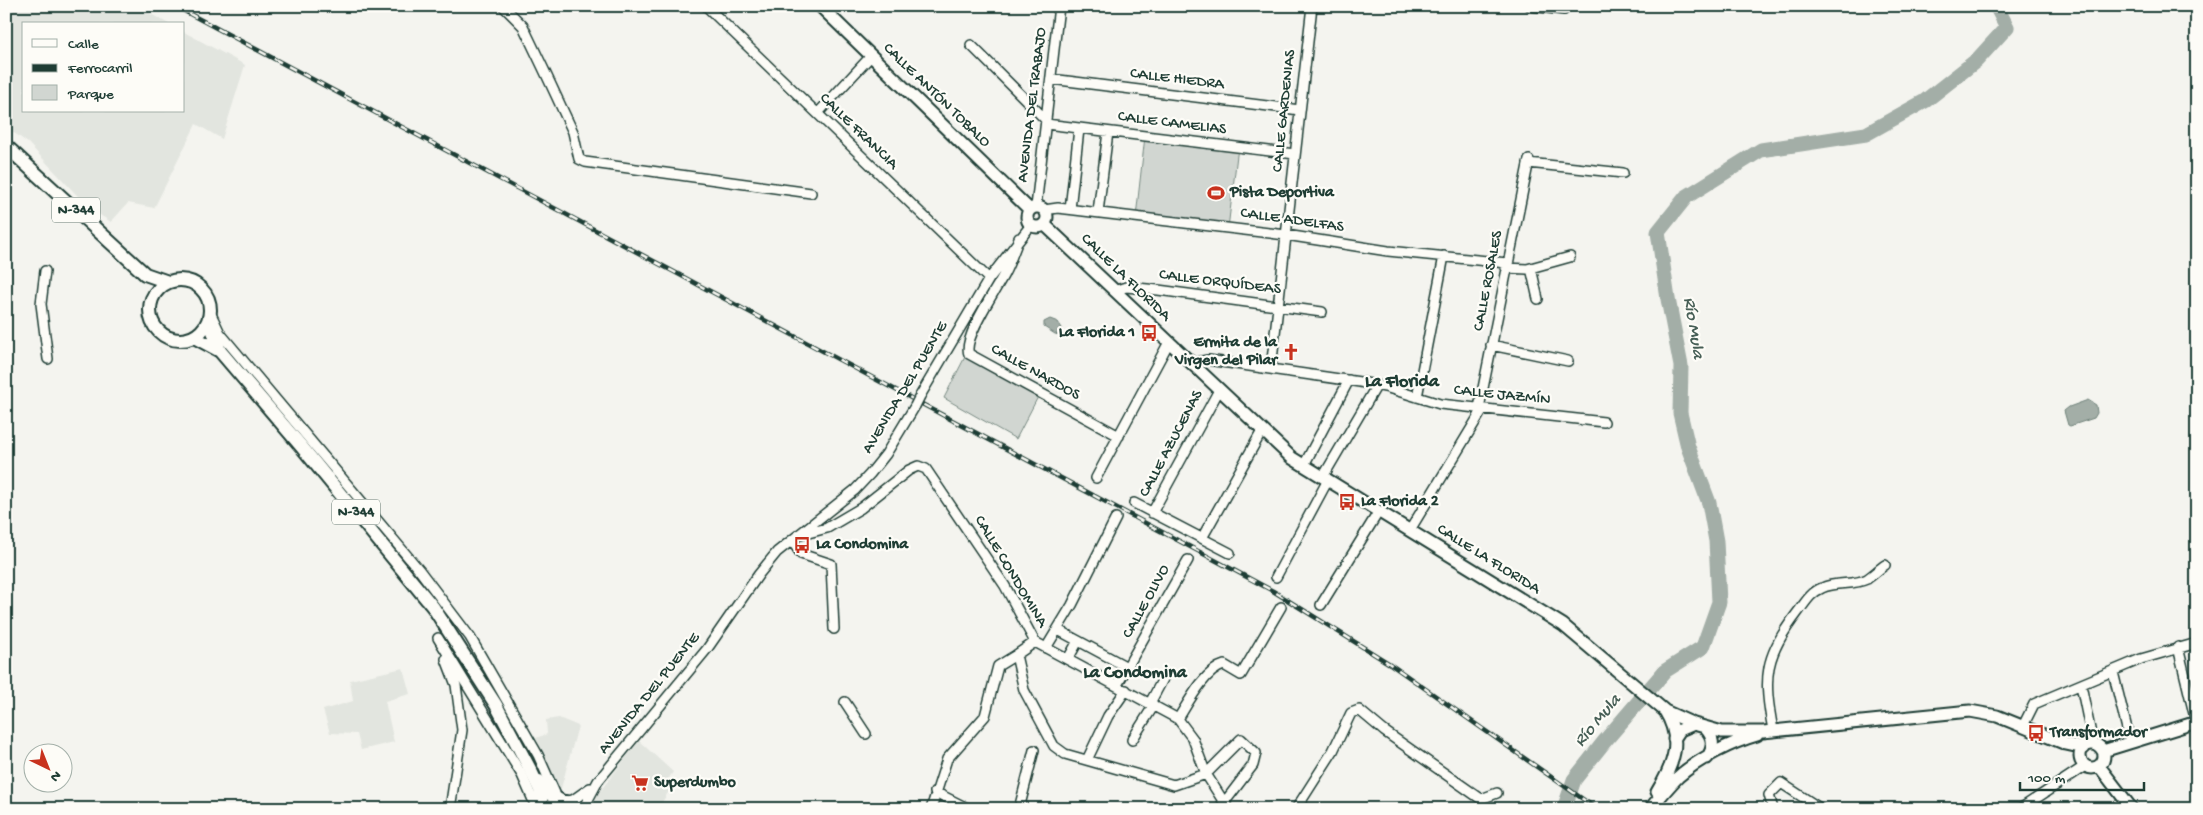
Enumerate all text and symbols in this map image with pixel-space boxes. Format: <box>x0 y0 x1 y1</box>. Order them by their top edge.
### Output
legend <box>22 22 185 112</box>
street label: AVENIDA DEL TRABAJO <box>1014 26 1052 184</box>
text: Calle <box>68 36 99 54</box>
street label: CALLE ANTÓN TOBALO <box>878 40 994 153</box>
street label: CALLE GARDENIAS <box>1269 48 1301 173</box>
text: Ferrocarril <box>67 60 132 78</box>
street label: CALLE HIEDRA <box>1129 65 1227 95</box>
text: Parque <box>67 86 114 104</box>
street label: CALLE FRANCIA <box>815 90 902 175</box>
street label: CALLE CAMELIAS <box>1117 108 1228 140</box>
sports icon: Pista Deportiva <box>1206 183 1226 203</box>
place label: Pista Deportiva <box>1229 184 1335 203</box>
road number: N-344 <box>52 198 100 222</box>
street label: CALLE ADELFAS <box>1239 204 1346 238</box>
street label: CALLE ROSALES <box>1470 229 1508 333</box>
street label: CALLE LA FLORIDA <box>1076 230 1175 327</box>
street label: CALLE ORQUÍDEAS <box>1158 265 1283 300</box>
water label: Río Mula <box>1678 296 1708 361</box>
street label: AVENIDA DEL PUENTE <box>859 318 954 458</box>
bus stop icon: La Florida 1 <box>1139 323 1159 343</box>
place label: La Florida 1 <box>1059 324 1135 343</box>
place label: Ermita de la Virgen del Pilar <box>1174 334 1279 371</box>
street label: CALLE NARDOS <box>987 341 1084 406</box>
church icon: Ermita de la Virgen del Pilar <box>1281 342 1301 362</box>
district label: La Florida <box>1365 372 1440 393</box>
street label: CALLE JAZMÍN <box>1453 380 1551 411</box>
street label: CALLE AZUCENAS <box>1136 387 1208 501</box>
bus stop icon: La Florida 2 <box>1337 492 1357 512</box>
place label: La Florida 2 <box>1361 493 1439 512</box>
road number: N-344 <box>332 500 380 524</box>
street label: CALLE CONDOMINA <box>969 513 1052 633</box>
street label: CALLE LA FLORIDA <box>1433 521 1545 600</box>
bus stop icon: La Condomina <box>792 535 812 555</box>
place label: La Condomina <box>816 536 909 555</box>
street label: CALLE OLIVO <box>1119 561 1175 642</box>
street label: AVENIDA DEL PUENTE <box>595 629 706 759</box>
district label: La Condomina <box>1083 663 1188 684</box>
water label: Río Mula <box>1570 690 1627 751</box>
bus stop icon: Transformador <box>2026 723 2046 743</box>
place label: Transformador <box>2048 723 2149 743</box>
north arrow <box>22 742 72 792</box>
scale bar <box>2020 760 2144 792</box>
text: N <box>46 766 64 785</box>
text: 100 m <box>2027 770 2066 788</box>
supermarket icon: Superdumbo <box>630 773 650 793</box>
place label: Superdumbo <box>654 774 736 793</box>

